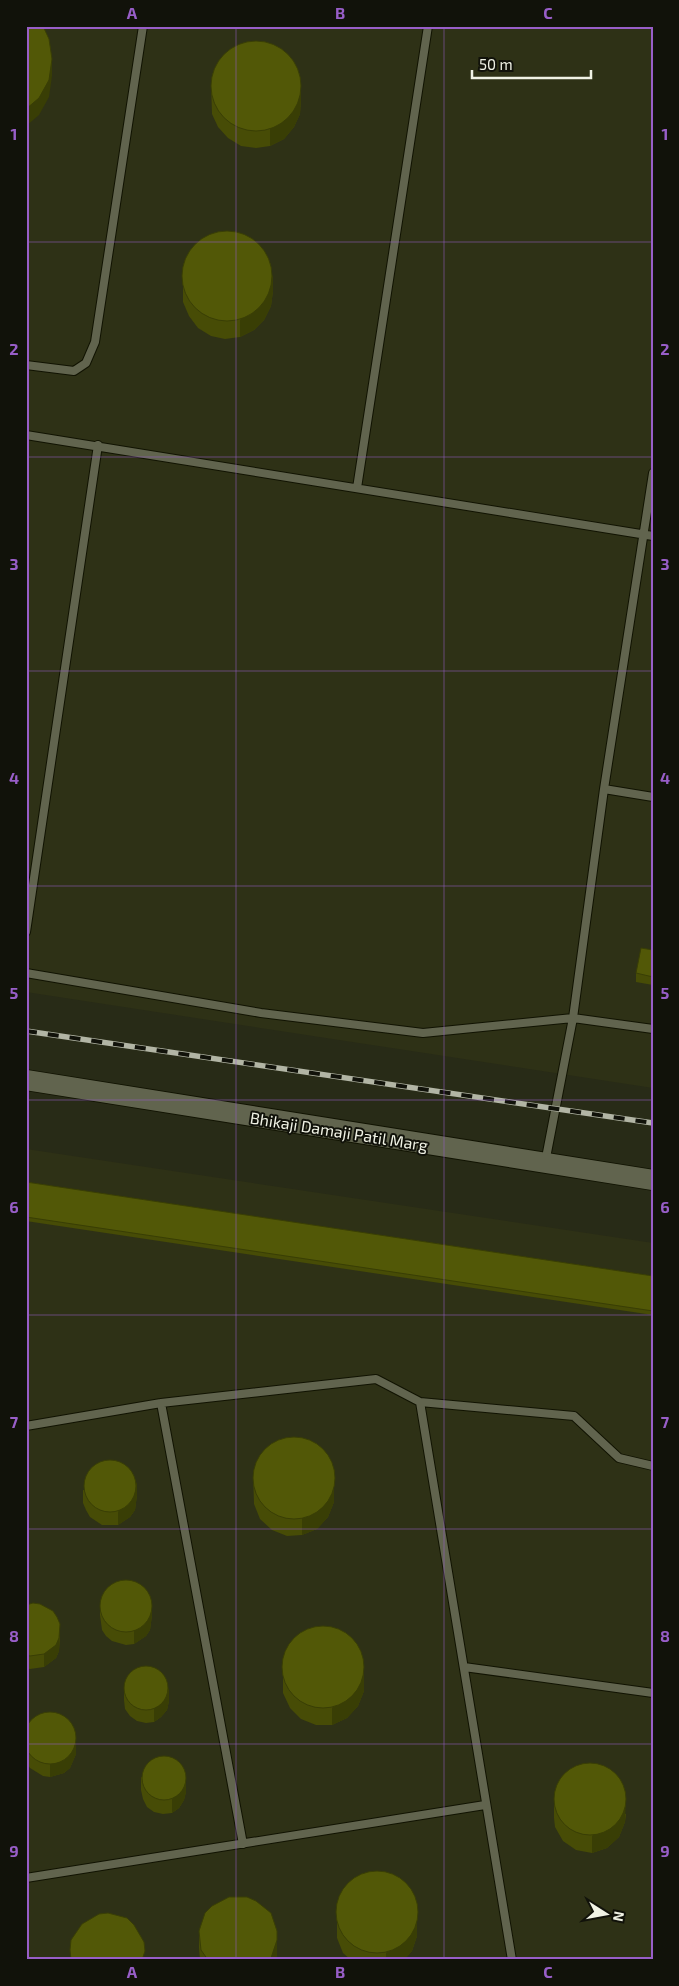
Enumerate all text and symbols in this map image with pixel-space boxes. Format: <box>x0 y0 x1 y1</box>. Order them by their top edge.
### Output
text: A <box>127 3 138 22</box>
text: B <box>335 3 345 22</box>
text: C <box>543 3 553 22</box>
scale bar <box>472 48 590 80</box>
text: 50 m <box>479 55 513 73</box>
text: 1 <box>11 124 17 143</box>
text: 1 <box>662 124 668 143</box>
text: 2 <box>9 339 19 358</box>
text: 2 <box>660 339 670 358</box>
text: 3 <box>9 554 19 573</box>
text: 3 <box>660 554 670 573</box>
text: 4 <box>9 768 19 787</box>
text: 4 <box>660 768 670 787</box>
text: 5 <box>10 983 19 1002</box>
text: 5 <box>661 983 670 1002</box>
street label: Bhikaji Damaji Patil Marg <box>249 1108 429 1155</box>
text: 6 <box>9 1197 19 1216</box>
text: 6 <box>660 1197 670 1216</box>
text: 7 <box>10 1412 19 1431</box>
text: 7 <box>661 1412 670 1431</box>
text: 8 <box>9 1626 19 1645</box>
text: 8 <box>660 1626 670 1645</box>
text: 9 <box>9 1841 19 1860</box>
text: 9 <box>660 1841 670 1860</box>
north arrow <box>582 1888 632 1938</box>
text: N <box>610 1910 629 1923</box>
text: A <box>127 1962 138 1981</box>
text: B <box>335 1962 345 1981</box>
text: C <box>543 1962 553 1981</box>

